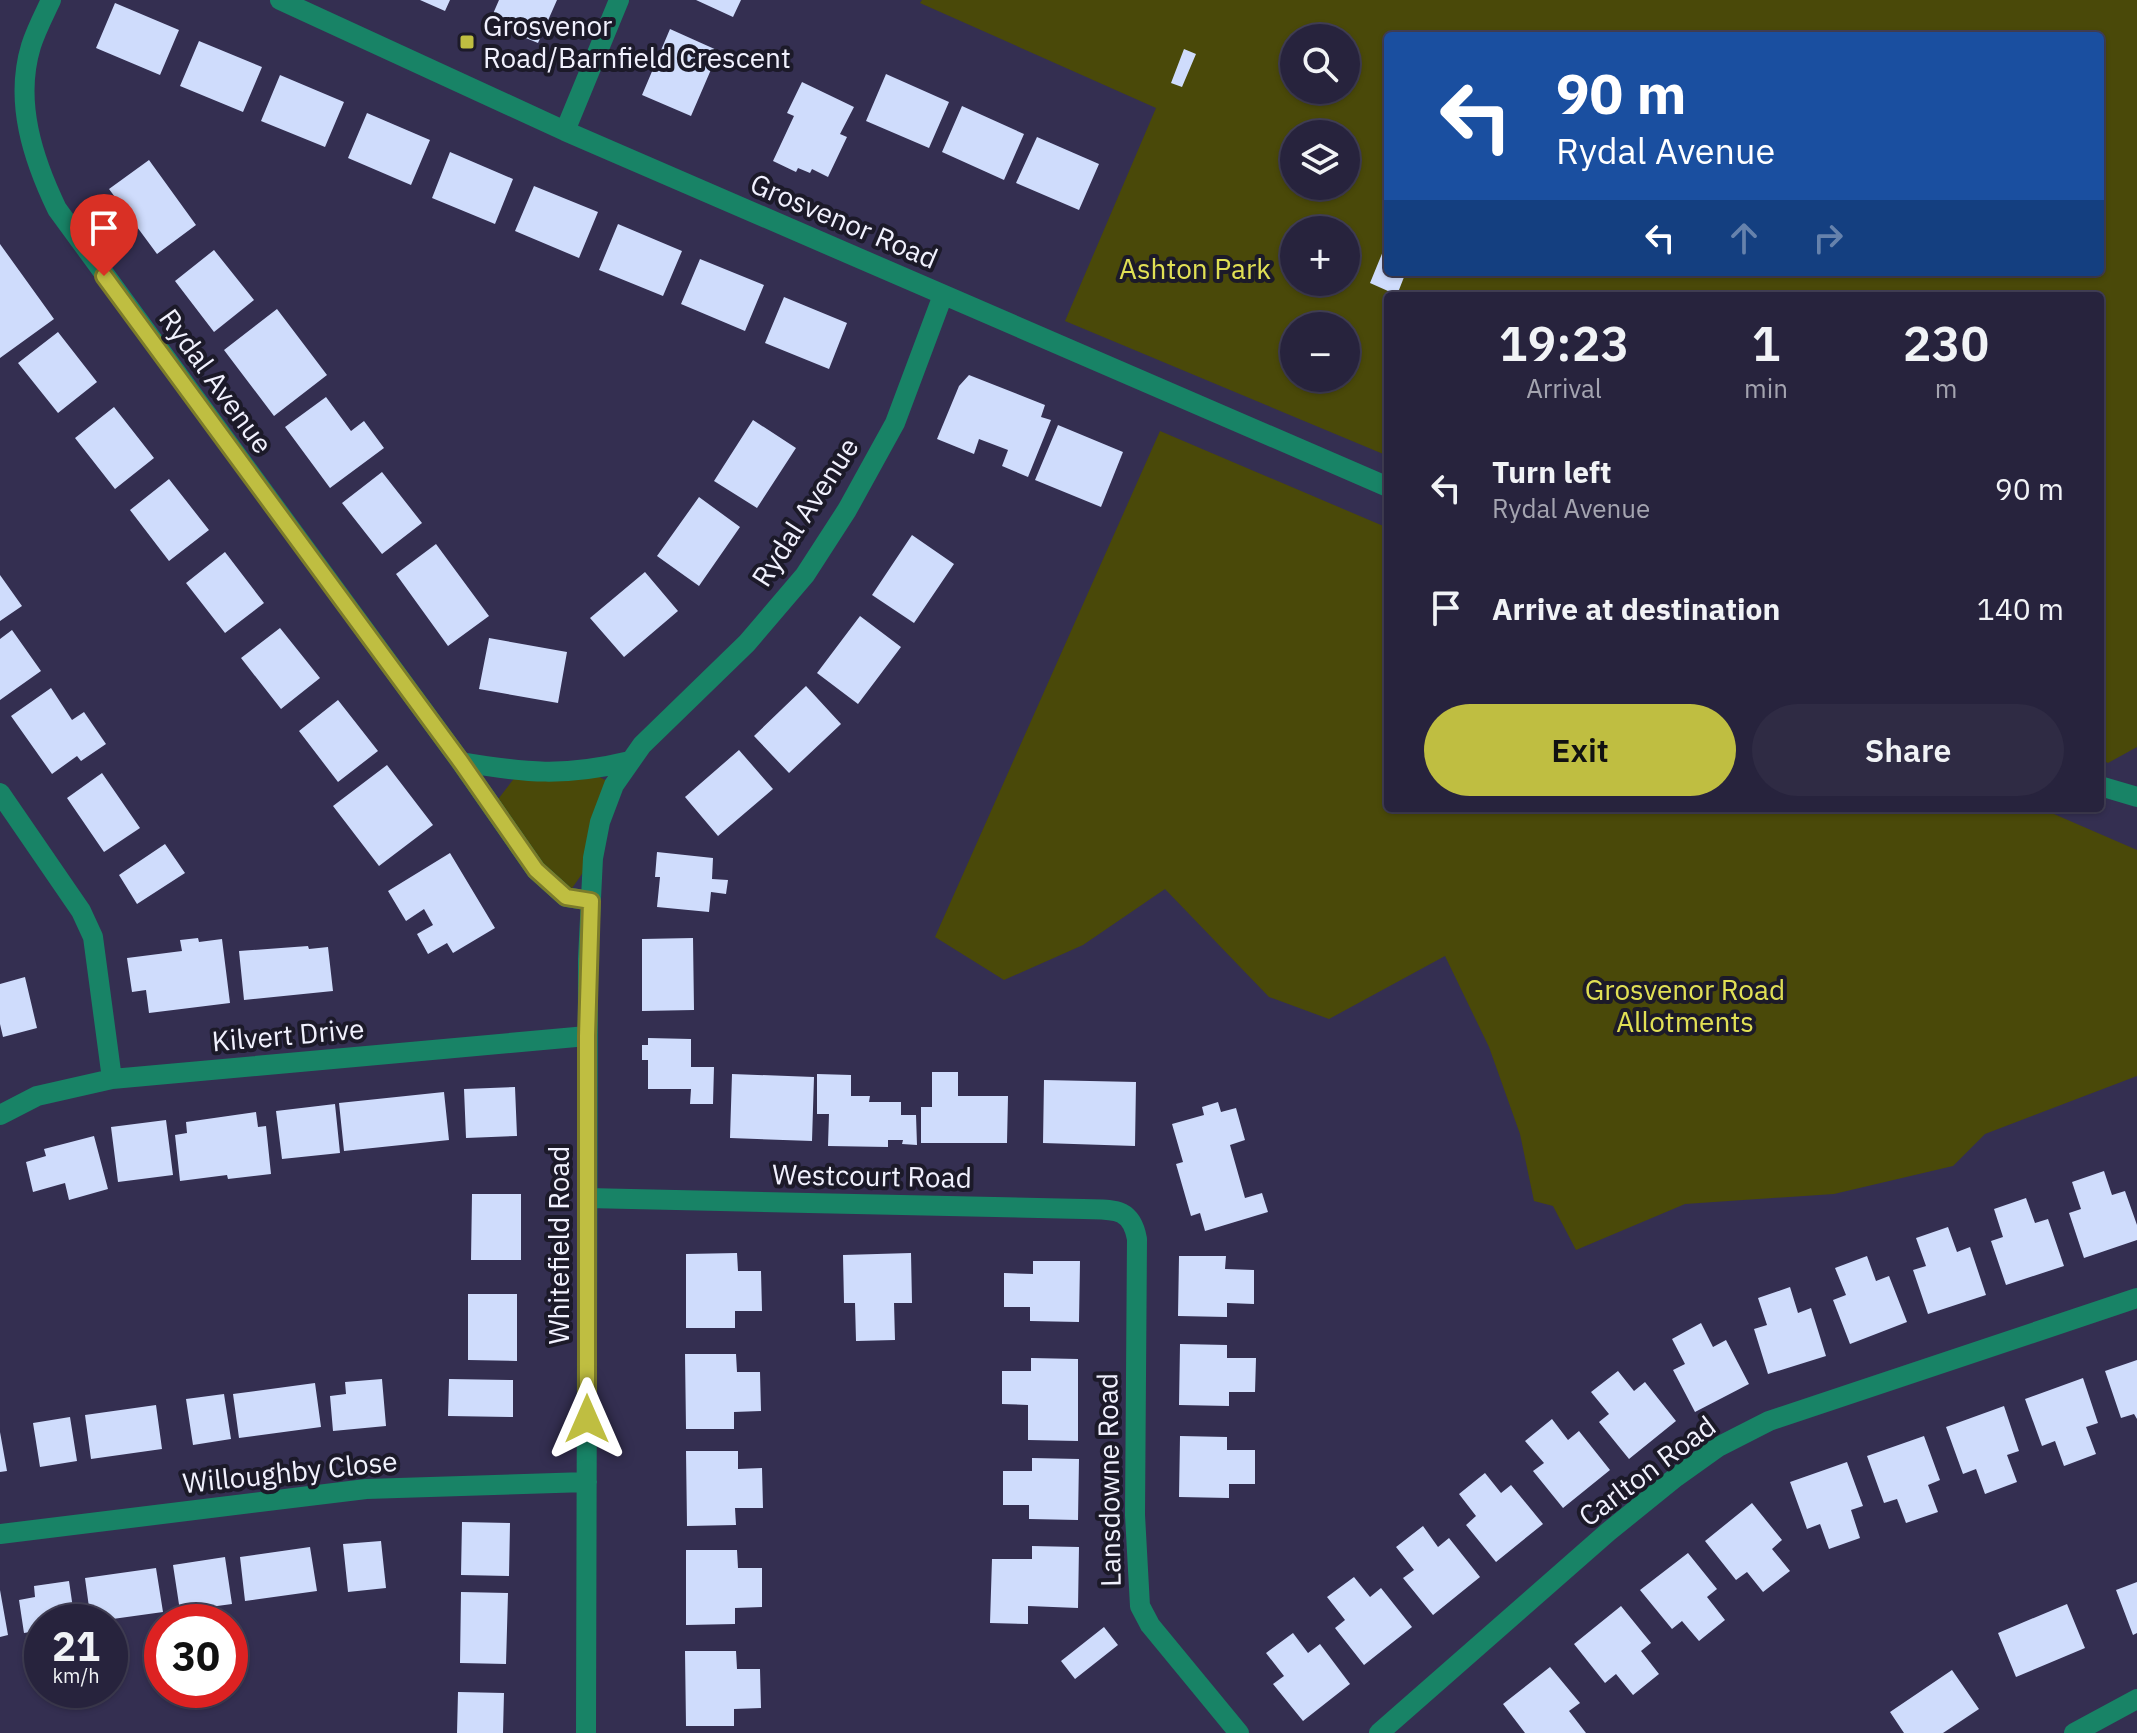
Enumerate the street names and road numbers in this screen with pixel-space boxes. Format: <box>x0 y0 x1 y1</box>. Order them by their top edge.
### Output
street label: Grosvenor Road <box>745 164 944 277</box>
street label: Rydal Avenue <box>151 301 281 461</box>
street label: Rydal Avenue <box>743 430 867 593</box>
street label: Kilvert Drive <box>210 1009 366 1060</box>
street label: Whitefield Road <box>540 1145 577 1345</box>
street label: Westcourt Road <box>772 1155 972 1196</box>
street label: Lansdowne Road <box>1088 1373 1129 1587</box>
street label: Carlton Road <box>1571 1407 1723 1534</box>
street label: Willoughby Close <box>181 1442 399 1501</box>

